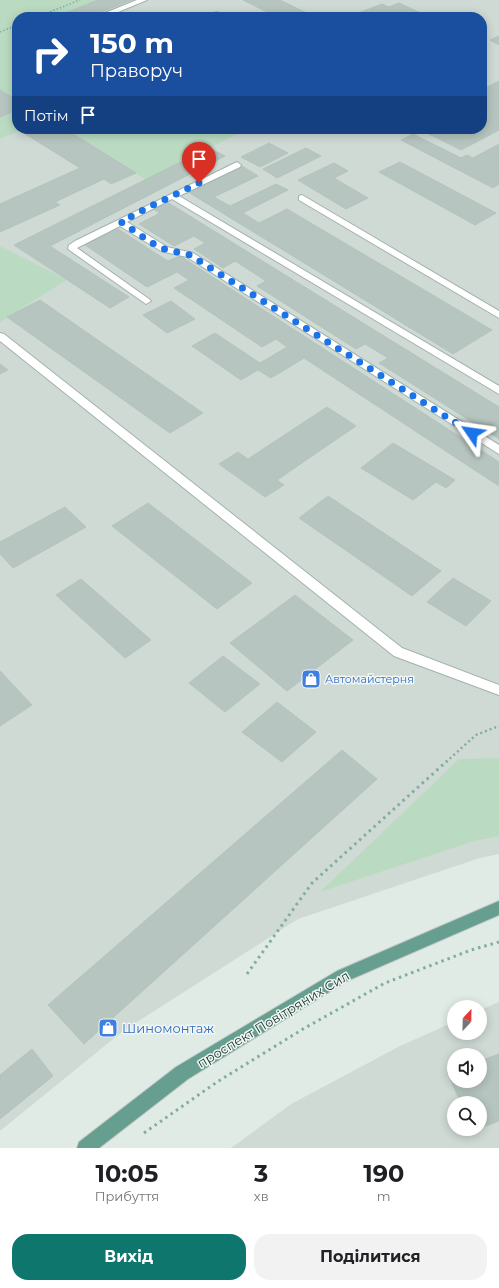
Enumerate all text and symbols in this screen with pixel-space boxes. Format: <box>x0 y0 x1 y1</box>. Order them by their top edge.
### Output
text: 150 m <box>90 26 174 60</box>
icon: right <box>24 28 76 80</box>
text: Праворуч <box>90 60 183 82</box>
icon: arrive <box>77 104 99 126</box>
text: Потім <box>24 106 69 125</box>
pin <box>182 142 216 183</box>
icon: arrive <box>188 148 210 170</box>
position arrow <box>451 412 493 454</box>
shop icon: Автомайстерня <box>300 668 322 690</box>
place label: Автомайстерня <box>325 672 414 686</box>
street label: проспект Повітряних Сил <box>194 967 352 1071</box>
north arrow <box>447 1000 487 1040</box>
map controls <box>447 1000 487 1136</box>
shop icon: Шиномонтаж <box>97 1017 119 1039</box>
place label: Шиномонтаж <box>122 1020 214 1036</box>
button: sound <box>447 1048 487 1088</box>
button: search <box>447 1096 487 1136</box>
text: 10:05 <box>96 1159 158 1188</box>
text: 3 <box>254 1159 268 1188</box>
text: 190 <box>363 1159 404 1188</box>
text: Прибуття <box>95 1188 159 1204</box>
text: хв <box>254 1188 269 1204</box>
text: m <box>377 1188 391 1204</box>
button: Вихід <box>12 1234 246 1280</box>
button: Поділитися <box>254 1234 487 1280</box>

